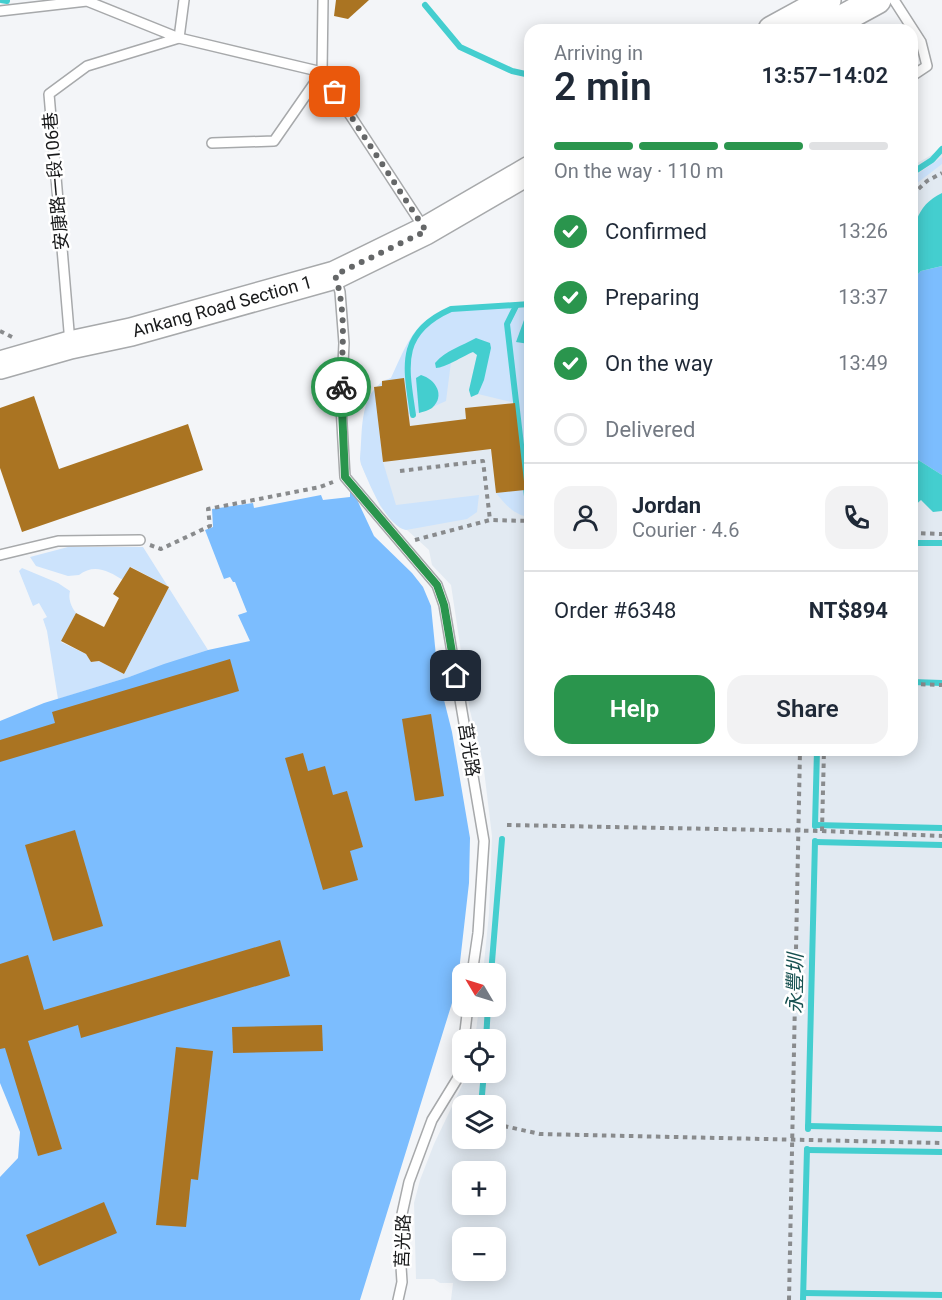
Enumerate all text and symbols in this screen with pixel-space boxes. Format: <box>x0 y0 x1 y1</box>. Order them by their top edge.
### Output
text: Arriving in <box>554 41 643 65</box>
text: 13:57–14:02 <box>761 63 888 88</box>
text: 2 min <box>554 64 652 110</box>
pin <box>309 66 360 117</box>
icon: bag <box>318 75 351 108</box>
street label: 安康路一段106巷 <box>39 111 72 251</box>
text: On the way · 110 m <box>554 159 723 183</box>
icon: check <box>554 215 587 248</box>
text: Confirmed <box>605 219 707 244</box>
text: 13:26 <box>838 219 888 243</box>
street label: Ankang Road Section 1 <box>130 271 314 341</box>
icon: check <box>554 281 587 314</box>
text: Preparing <box>605 285 699 310</box>
text: 13:37 <box>838 285 888 309</box>
icon: check <box>554 347 587 380</box>
text: On the way <box>605 351 713 376</box>
text: 13:49 <box>838 351 888 375</box>
courier <box>311 357 371 417</box>
icon: bike <box>325 371 358 404</box>
text: Delivered <box>605 417 695 442</box>
button: person <box>554 486 617 549</box>
button: phone <box>825 486 888 549</box>
text: Jordan <box>632 493 701 518</box>
text: Courier · 4.6 <box>632 518 739 542</box>
text: Order #6348 <box>554 598 676 623</box>
text: NT$894 <box>809 598 888 623</box>
pin <box>430 650 481 701</box>
icon: home <box>439 659 472 692</box>
button: Help <box>554 675 715 744</box>
button: Share <box>727 675 888 744</box>
street label: 莒光路 <box>455 722 484 778</box>
water label: 永豐圳 <box>782 951 808 1014</box>
north arrow <box>452 963 506 1017</box>
map controls <box>452 963 506 1281</box>
button: locate <box>452 1029 506 1083</box>
button: layers <box>452 1095 506 1149</box>
button: + <box>452 1161 506 1215</box>
street label: 莒光路 <box>391 1214 414 1268</box>
button: − <box>452 1227 506 1281</box>

